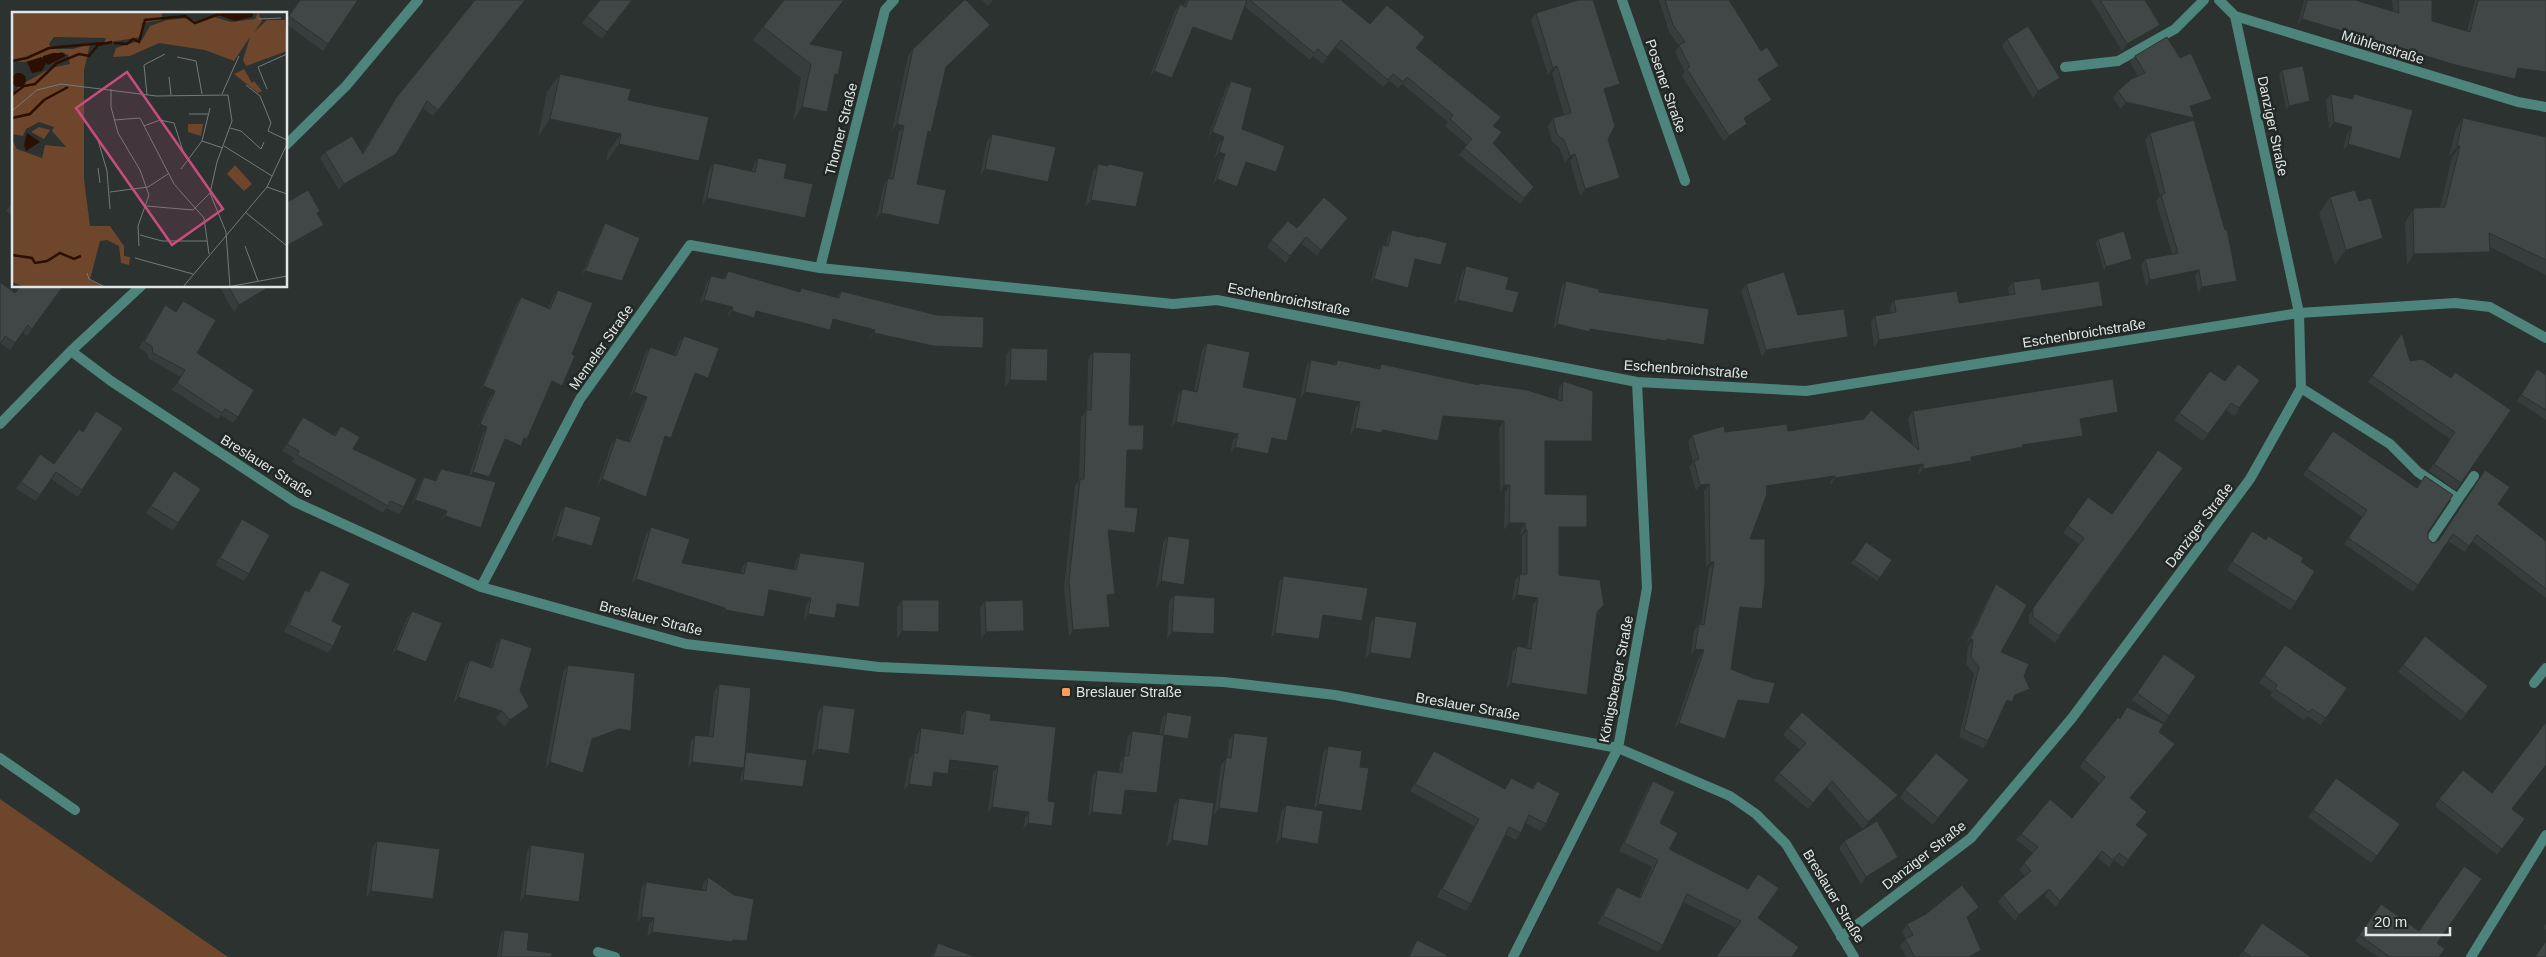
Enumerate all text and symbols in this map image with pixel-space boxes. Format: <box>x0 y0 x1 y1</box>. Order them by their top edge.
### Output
inset map <box>12 12 288 288</box>
street label: Mühlenstraße <box>2340 27 2426 67</box>
street label: Posener Straße <box>1642 37 1690 135</box>
street label: Danziger Straße <box>2255 74 2291 178</box>
street label: Thorner Straße <box>822 81 860 177</box>
street label: Eschenbroichstraße <box>1226 279 1352 319</box>
street label: Memeler Straße <box>566 301 636 393</box>
street label: Eschenbroichstraße <box>2021 315 2147 351</box>
street label: Eschenbroichstraße <box>1623 357 1749 381</box>
street label: Breslauer Straße <box>218 431 316 501</box>
street label: Danziger Straße <box>2162 479 2236 571</box>
street label: Breslauer Straße <box>598 597 704 639</box>
street label: Königsberger Straße <box>1596 614 1636 744</box>
place label: Breslauer Straße <box>1076 684 1182 700</box>
marker: Breslauer Straße <box>1060 686 1072 698</box>
street label: Breslauer Straße <box>1415 689 1522 723</box>
street label: Danziger Straße <box>1879 817 1969 893</box>
street label: Breslauer Straße <box>1800 847 1868 946</box>
scale bar <box>2366 904 2450 936</box>
text: 20 m <box>2374 913 2407 930</box>

